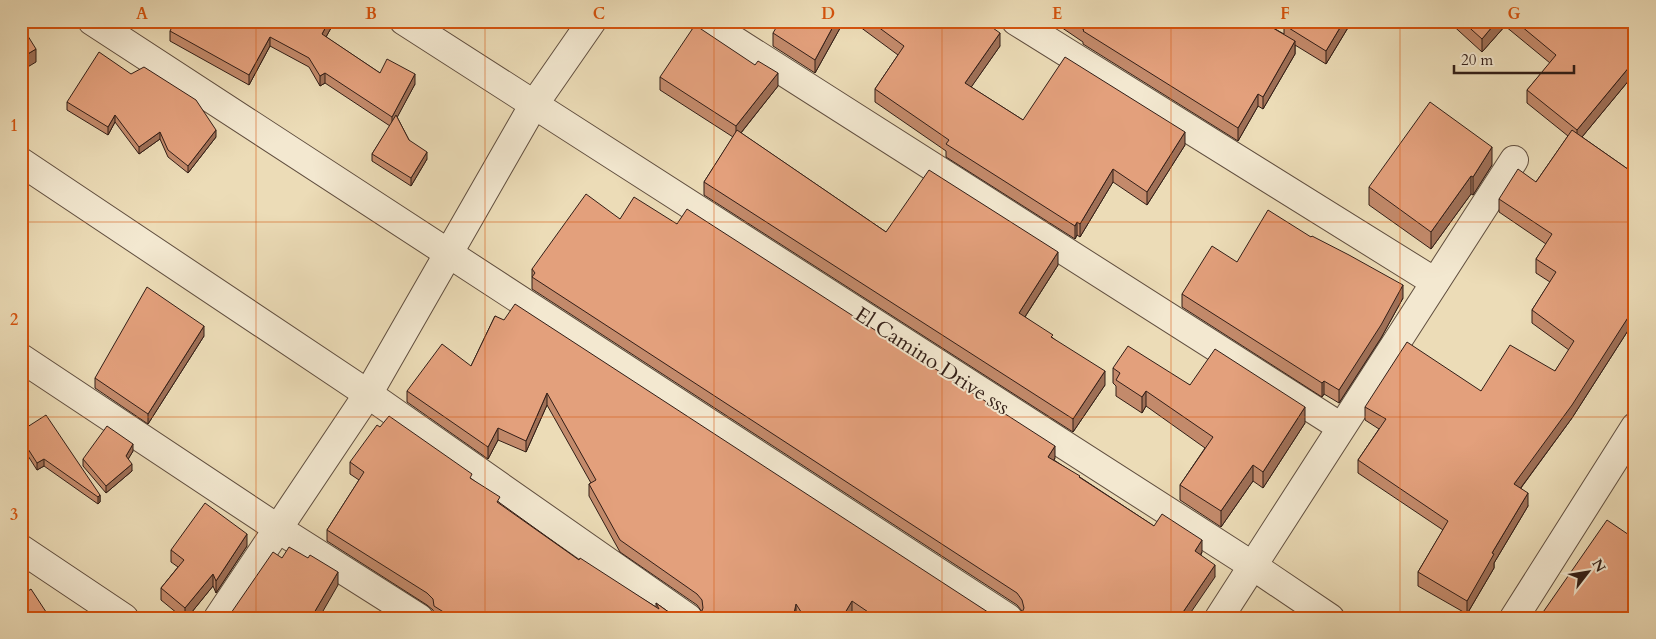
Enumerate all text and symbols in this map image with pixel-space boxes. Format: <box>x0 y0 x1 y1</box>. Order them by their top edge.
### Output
text: A <box>136 3 148 25</box>
text: B <box>365 3 377 25</box>
text: C <box>593 3 605 25</box>
text: D <box>821 3 835 25</box>
text: E <box>1052 3 1062 25</box>
text: F <box>1280 3 1290 25</box>
text: G <box>1507 3 1521 25</box>
scale bar <box>1454 42 1574 74</box>
text: 20 m <box>1461 50 1493 70</box>
text: 1 <box>10 115 18 137</box>
street label: El Camino Drive sss <box>849 300 1015 422</box>
text: 2 <box>10 309 18 331</box>
text: 3 <box>10 504 18 526</box>
north arrow <box>1564 546 1614 596</box>
text: N <box>1587 555 1610 576</box>

